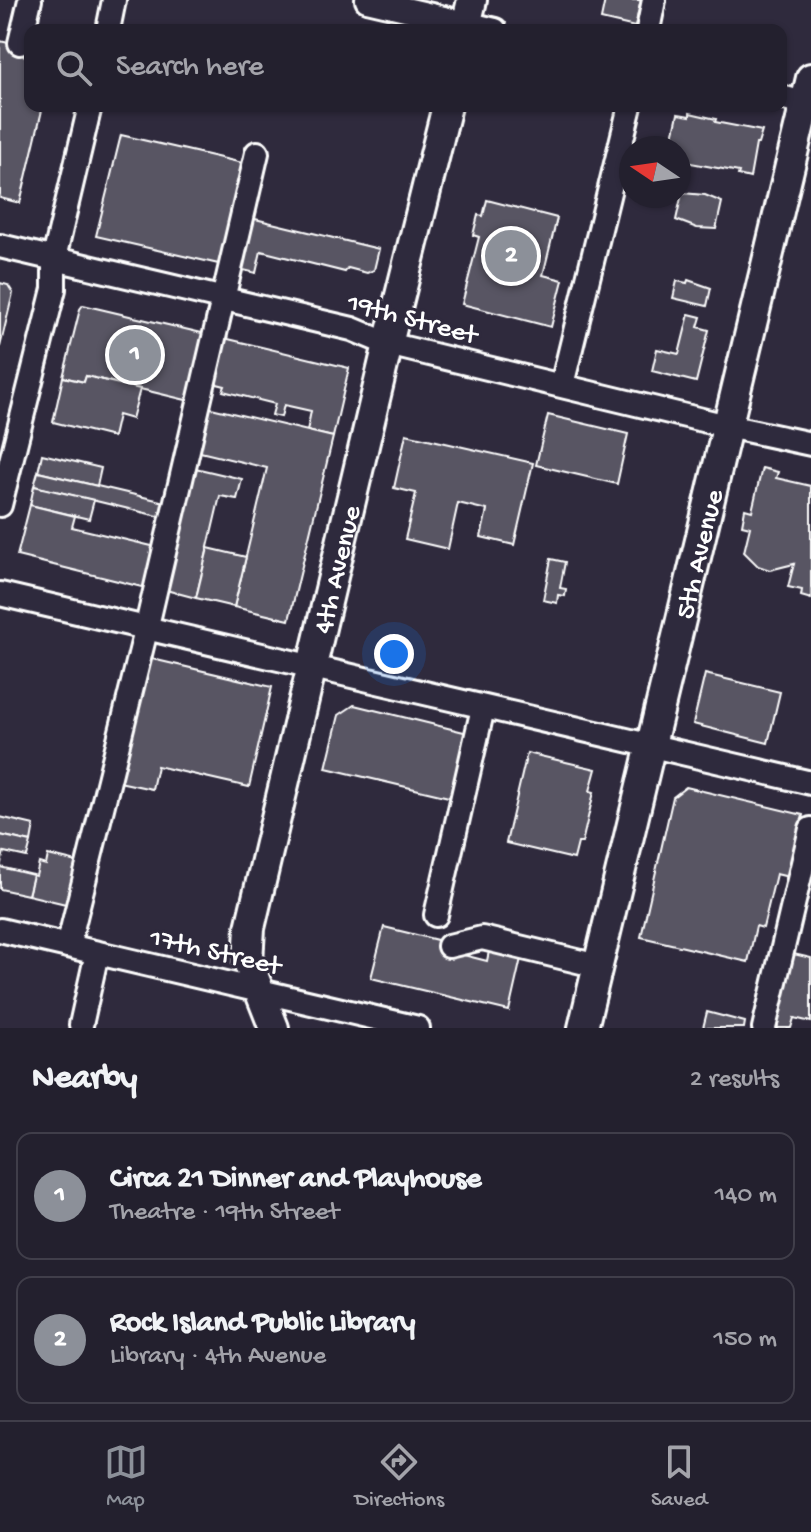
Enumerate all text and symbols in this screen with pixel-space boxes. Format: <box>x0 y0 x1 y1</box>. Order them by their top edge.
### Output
search box <box>24 24 787 112</box>
icon: search <box>52 46 96 90</box>
text: Search here <box>116 51 264 86</box>
north arrow <box>619 136 691 208</box>
pin: 2 <box>485 226 537 286</box>
street label: 19th Street <box>342 287 483 354</box>
pin: 1 <box>109 325 161 385</box>
street label: 5th Avenue <box>670 486 733 623</box>
street label: 4th Avenue <box>308 502 370 637</box>
your location <box>374 634 414 674</box>
street label: 17th Street <box>145 922 286 985</box>
text: Nearby <box>32 1060 137 1100</box>
text: 2 results <box>690 1065 779 1096</box>
text: Circa 21 Dinner and Playhouse <box>110 1163 482 1198</box>
text: 1 <box>55 1181 65 1212</box>
text: 140 m <box>715 1181 777 1212</box>
text: Theatre · 19th Street <box>110 1198 339 1229</box>
text: Rock Island Public Library <box>110 1307 415 1342</box>
text: 2 <box>54 1325 66 1356</box>
text: 150 m <box>713 1325 777 1356</box>
text: Library · 4th Avenue <box>110 1342 326 1373</box>
tab: Map <box>104 1440 148 1514</box>
tab: Directions <box>355 1440 444 1514</box>
tab: Saved <box>651 1440 707 1514</box>

